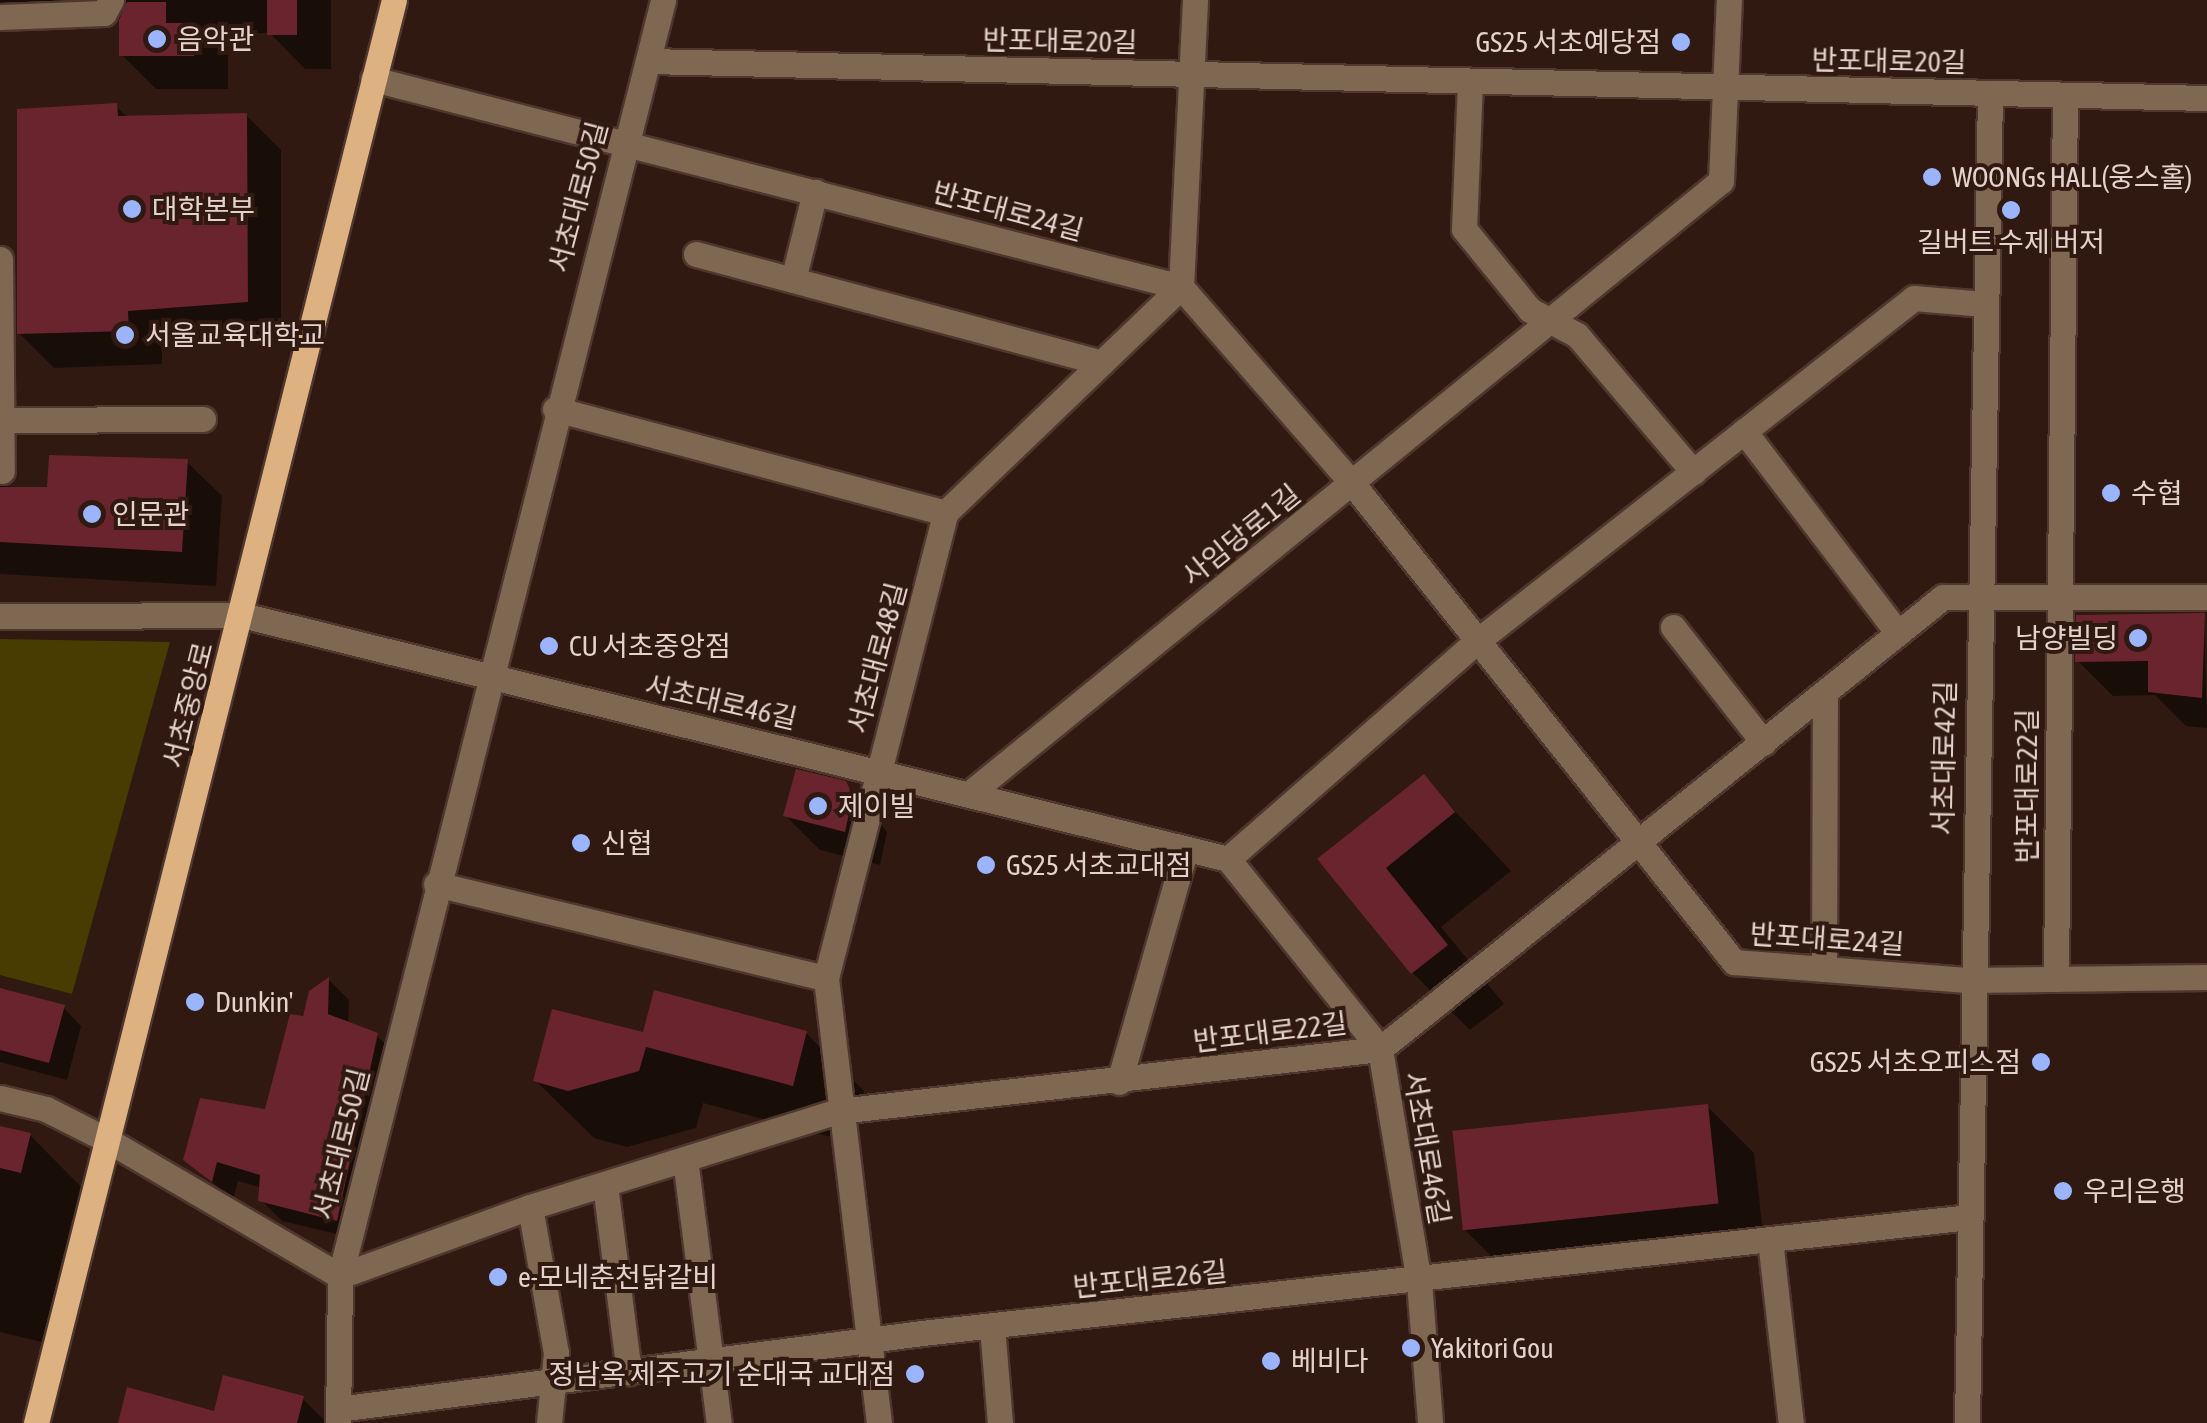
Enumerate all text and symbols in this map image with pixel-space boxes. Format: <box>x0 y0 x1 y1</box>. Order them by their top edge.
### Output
place label: 음악관 <box>177 22 254 56</box>
street label: 반포대로20길 <box>982 23 1138 59</box>
place label: GS25 서초예당점 <box>1475 25 1661 59</box>
marker: 음악관 <box>146 28 168 50</box>
marker: GS25 서초예당점 <box>1670 31 1692 53</box>
street label: 반포대로20길 <box>1811 43 1967 79</box>
street label: 서초대로50길 <box>542 118 614 276</box>
place label: WOONGs HALL(웅스홀) <box>1952 160 2192 194</box>
marker: WOONGs HALL(웅스홀) <box>1921 166 1943 188</box>
street label: 반포대로24길 <box>929 175 1087 247</box>
place label: 대학본부 <box>152 192 255 226</box>
marker: 대학본부 <box>121 198 143 220</box>
marker: 길버트 수제 버저 <box>2000 199 2022 221</box>
place label: 길버트 수제 버저 <box>1917 225 2105 259</box>
place label: 서울교육대학교 <box>145 318 325 352</box>
marker: 서울교육대학교 <box>114 324 136 346</box>
place label: 수협 <box>2131 476 2183 510</box>
street label: 사임당로1길 <box>1175 477 1307 593</box>
marker: 수협 <box>2100 482 2122 504</box>
place label: 인문관 <box>112 497 189 531</box>
marker: 인문관 <box>81 503 103 525</box>
street label: 서초대로48길 <box>841 579 913 737</box>
place label: 남양빌딩 <box>2015 621 2118 655</box>
marker: 남양빌딩 <box>2127 627 2149 649</box>
place label: CU 서초중앙점 <box>569 629 731 663</box>
marker: CU 서초중앙점 <box>538 635 560 657</box>
street label: 서초중앙로 <box>156 638 220 772</box>
street label: 서초대로46길 <box>642 668 800 736</box>
street label: 서초대로42길 <box>1926 680 1962 836</box>
street label: 반포대로22길 <box>2010 708 2044 864</box>
place label: 제이빌 <box>838 789 915 823</box>
marker: 제이빌 <box>807 795 829 817</box>
place label: 신협 <box>601 826 653 860</box>
marker: 신협 <box>570 832 592 854</box>
place label: GS25 서초교대점 <box>1006 848 1192 882</box>
marker: GS25 서초교대점 <box>975 854 997 876</box>
street label: 반포대로24길 <box>1748 917 1906 961</box>
place label: Dunkin' <box>215 985 293 1019</box>
marker: Dunkin' <box>184 991 206 1013</box>
street label: 반포대로22길 <box>1191 1006 1349 1058</box>
place label: GS25 서초오피스점 <box>1810 1045 2021 1079</box>
marker: GS25 서초오피스점 <box>2030 1051 2052 1073</box>
street label: 서초대로50길 <box>306 1065 376 1223</box>
street label: 서초대로46길 <box>1397 1069 1457 1227</box>
place label: 우리은행 <box>2083 1174 2186 1208</box>
marker: 우리은행 <box>2052 1180 2074 1202</box>
street label: 반포대로26길 <box>1071 1254 1229 1304</box>
place label: e-모네춘천닭갈비 <box>518 1260 718 1294</box>
marker: e-모네춘천닭갈비 <box>487 1266 509 1288</box>
place label: Yakitori Gou <box>1431 1331 1554 1365</box>
marker: Yakitori Gou <box>1400 1337 1422 1359</box>
place label: 베비다 <box>1291 1344 1368 1378</box>
marker: 베비다 <box>1260 1350 1282 1372</box>
place label: 정남옥 제주고기 순대국 교대점 <box>549 1357 895 1391</box>
marker: 정남옥 제주고기 순대국 교대점 <box>904 1363 926 1385</box>

